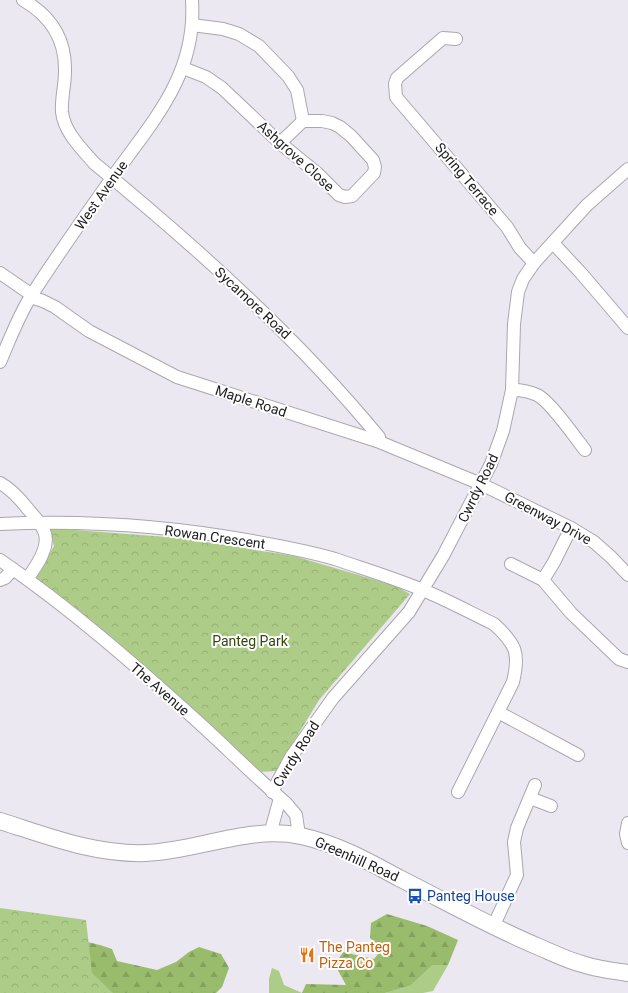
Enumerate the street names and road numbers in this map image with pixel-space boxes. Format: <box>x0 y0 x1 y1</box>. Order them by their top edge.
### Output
street label: Ashgrove Close <box>255 118 337 194</box>
street label: Spring Terrace <box>432 139 502 219</box>
street label: West Avenue <box>71 157 131 233</box>
street label: Sycamore Road <box>212 264 294 342</box>
street label: Maple Road <box>213 382 289 420</box>
street label: Cwrdy Road <box>455 451 501 525</box>
street label: Greenway Drive <box>502 488 594 548</box>
street label: Rowan Crescent <box>164 522 267 552</box>
street label: The Avenue <box>127 659 193 719</box>
street label: Cwrdy Road <box>270 718 322 790</box>
street label: Greenhill Road <box>313 833 401 885</box>

